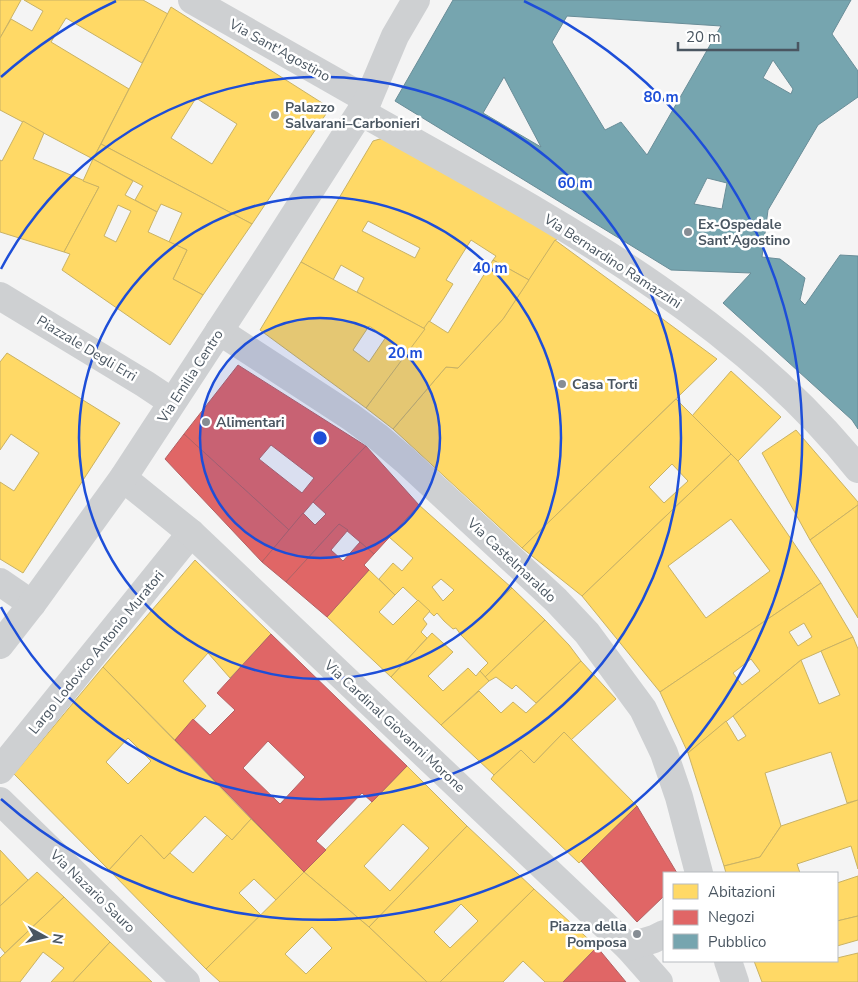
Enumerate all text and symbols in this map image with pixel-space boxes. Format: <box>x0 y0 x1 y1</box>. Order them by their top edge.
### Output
street label: Via Sant'Agostino <box>225 14 334 86</box>
scale bar <box>678 20 798 52</box>
text: 20 m <box>686 27 721 47</box>
text: 80 m <box>643 87 679 107</box>
place label: Palazzo Salvarani–Carbonieri <box>285 98 420 133</box>
marker: Palazzo Salvarani–Carbonieri <box>269 109 281 121</box>
text: 60 m <box>557 173 593 193</box>
street label: Via Bernardino Ramazzini <box>539 209 685 313</box>
place label: Ex-Ospedale Sant'Agostino <box>698 215 790 250</box>
marker: Ex-Ospedale Sant'Agostino <box>682 226 694 238</box>
text: 40 m <box>472 258 508 278</box>
street label: Piazzale Degli Erri <box>33 311 140 386</box>
street label: Via Emilia Centro <box>153 326 228 427</box>
text: 20 m <box>387 343 423 363</box>
place label: Casa Torti <box>572 375 638 394</box>
marker: Casa Torti <box>556 378 568 390</box>
place label: Alimentari <box>216 413 285 432</box>
marker: Alimentari <box>200 416 212 428</box>
centre of rings <box>311 429 329 447</box>
street label: Via Castelmaraldo <box>462 513 560 607</box>
street label: Largo Lodovico Antonio Muratori <box>24 567 168 738</box>
street label: Via Cardinal Giovanni Morone <box>319 655 469 797</box>
street label: Via Nazario Sauro <box>45 845 140 937</box>
legend <box>663 872 838 962</box>
text: Abitazioni <box>708 882 775 902</box>
text: Negozi <box>708 907 755 927</box>
north arrow <box>20 912 70 962</box>
place label: Piazza della Pomposa <box>549 917 627 952</box>
marker: Piazza della Pomposa <box>631 928 643 940</box>
text: N <box>47 932 68 945</box>
text: Pubblico <box>708 932 766 952</box>

